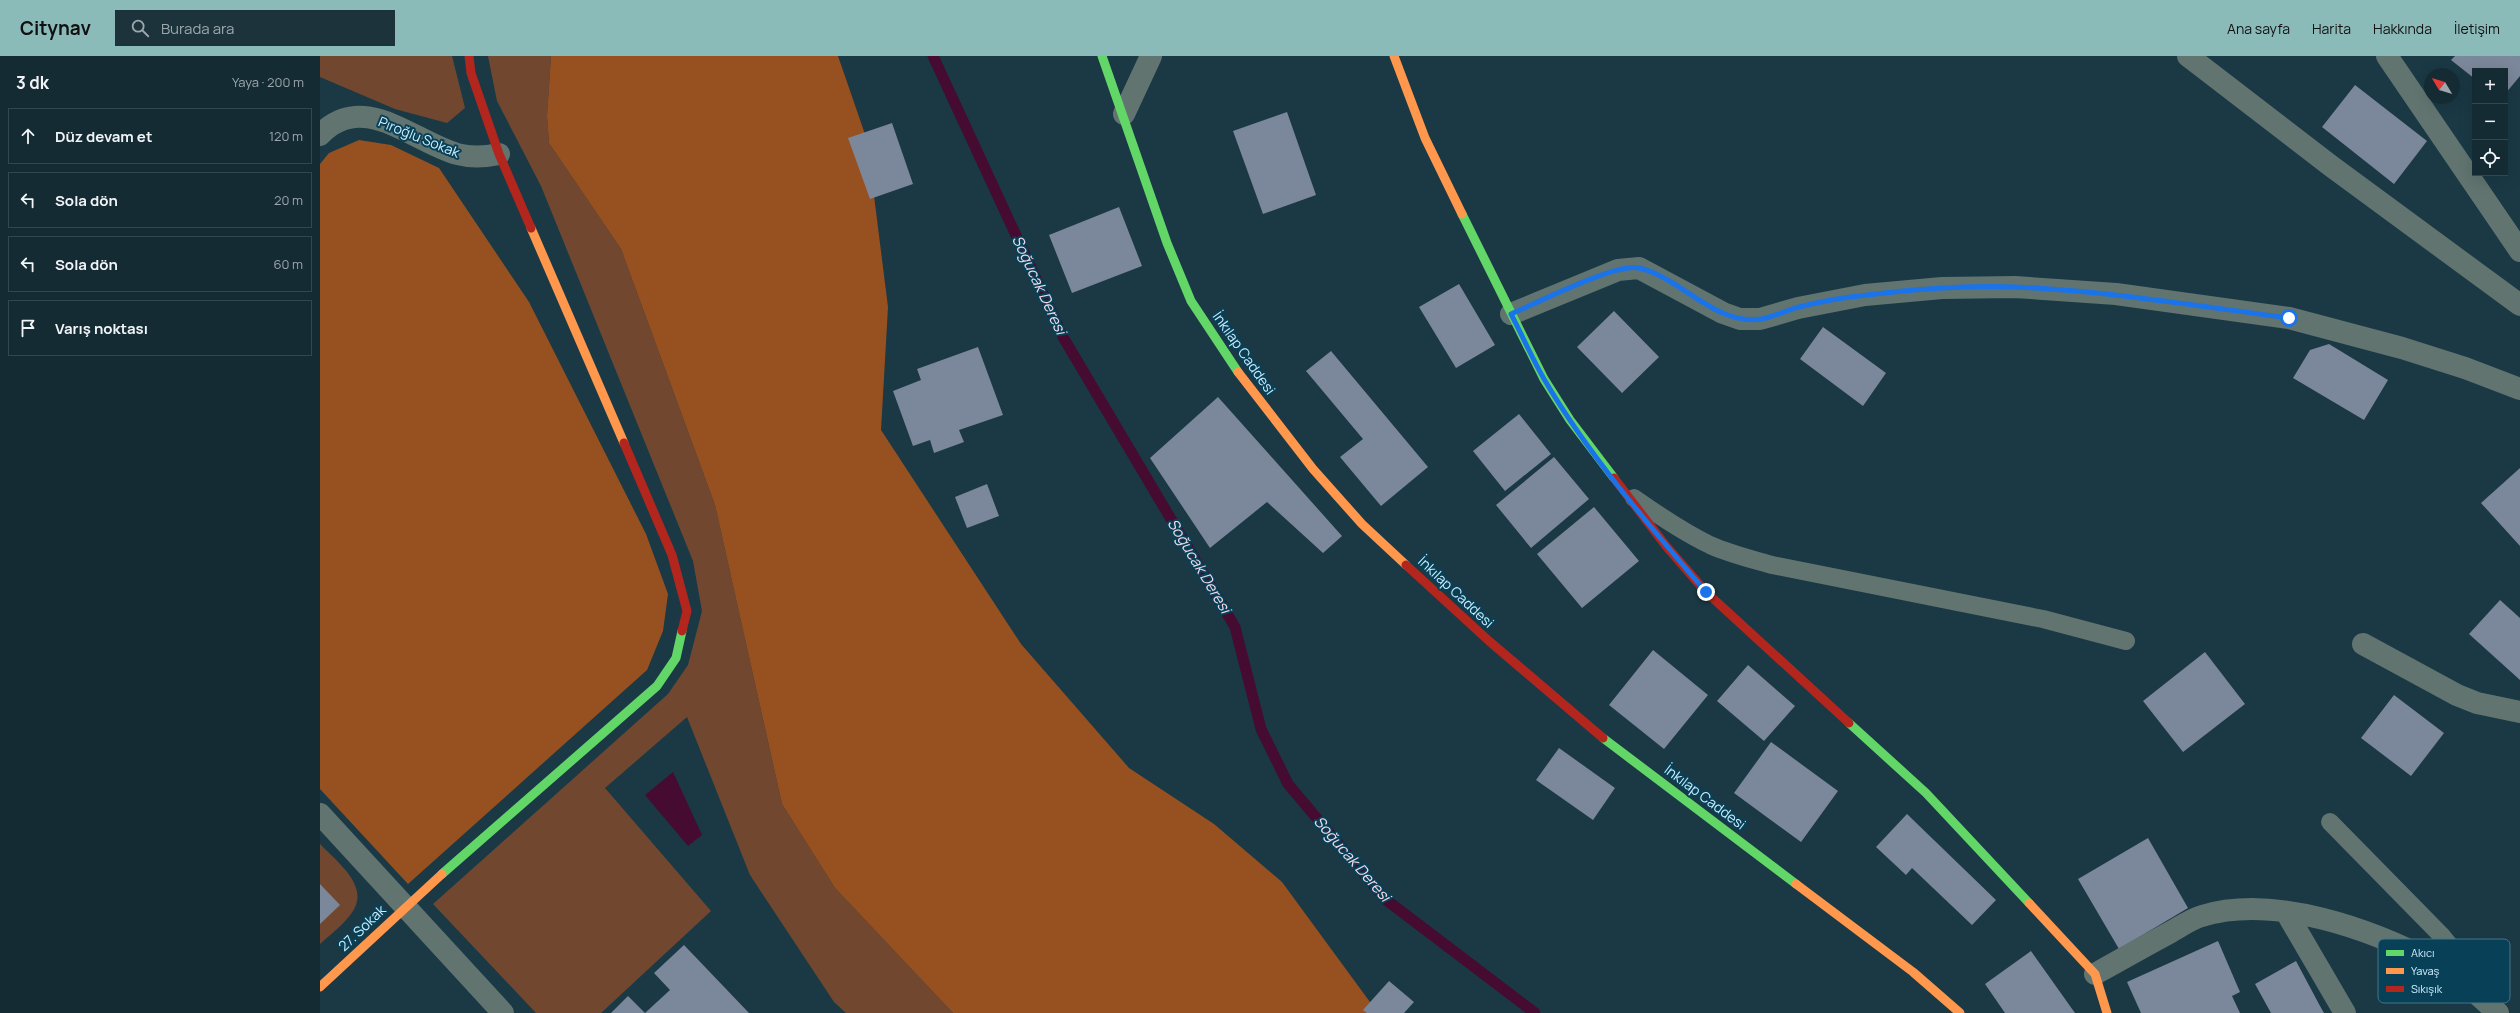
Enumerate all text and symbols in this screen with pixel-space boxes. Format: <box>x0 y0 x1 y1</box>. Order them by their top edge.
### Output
search box <box>115 10 395 46</box>
text: Citynav <box>20 15 91 41</box>
icon: search <box>129 17 151 39</box>
text: Burada ara <box>161 18 234 39</box>
text: Ana sayfa <box>2227 19 2290 38</box>
text: Harita <box>2312 19 2351 38</box>
text: Hakkında <box>2373 19 2432 38</box>
text: İletişim <box>2454 19 2500 38</box>
north arrow <box>2424 68 2460 104</box>
map controls <box>2472 68 2508 176</box>
button: + <box>2472 68 2508 104</box>
text: 3 dk <box>16 71 49 94</box>
text: Yaya · 200 m <box>232 73 304 91</box>
button: − <box>2472 104 2508 140</box>
street label: Pıroğlu Sokak <box>376 112 464 162</box>
icon: ahead <box>17 125 39 147</box>
text: Düz devam et <box>55 126 152 147</box>
text: 120 m <box>269 127 303 145</box>
button: locate <box>2472 140 2508 176</box>
icon: left <box>17 189 39 211</box>
text: Sola dön <box>55 190 118 211</box>
text: 20 m <box>274 191 303 209</box>
water label: Soğucak Deresi <box>1007 232 1073 340</box>
icon: left <box>17 253 39 275</box>
text: Sola dön <box>55 254 118 275</box>
text: 60 m <box>273 255 303 273</box>
street label: İnkılap Caddesi <box>1209 307 1280 398</box>
route start <box>2280 309 2298 327</box>
icon: arrive <box>17 317 39 339</box>
text: Varış noktası <box>55 318 148 339</box>
water label: Soğucak Deresi <box>1163 514 1237 619</box>
street label: İnkılap Caddesi <box>1414 552 1498 632</box>
route end <box>1697 583 1715 601</box>
street label: İnkılap Caddesi <box>1661 760 1750 833</box>
water label: Soğucak Deresi <box>1309 811 1397 908</box>
street label: 27. Sokak <box>334 900 390 955</box>
legend <box>2378 939 2510 1003</box>
text: Akıcı <box>2411 945 2435 960</box>
text: Yavaş <box>2411 963 2439 978</box>
text: Sıkışık <box>2411 981 2443 996</box>

